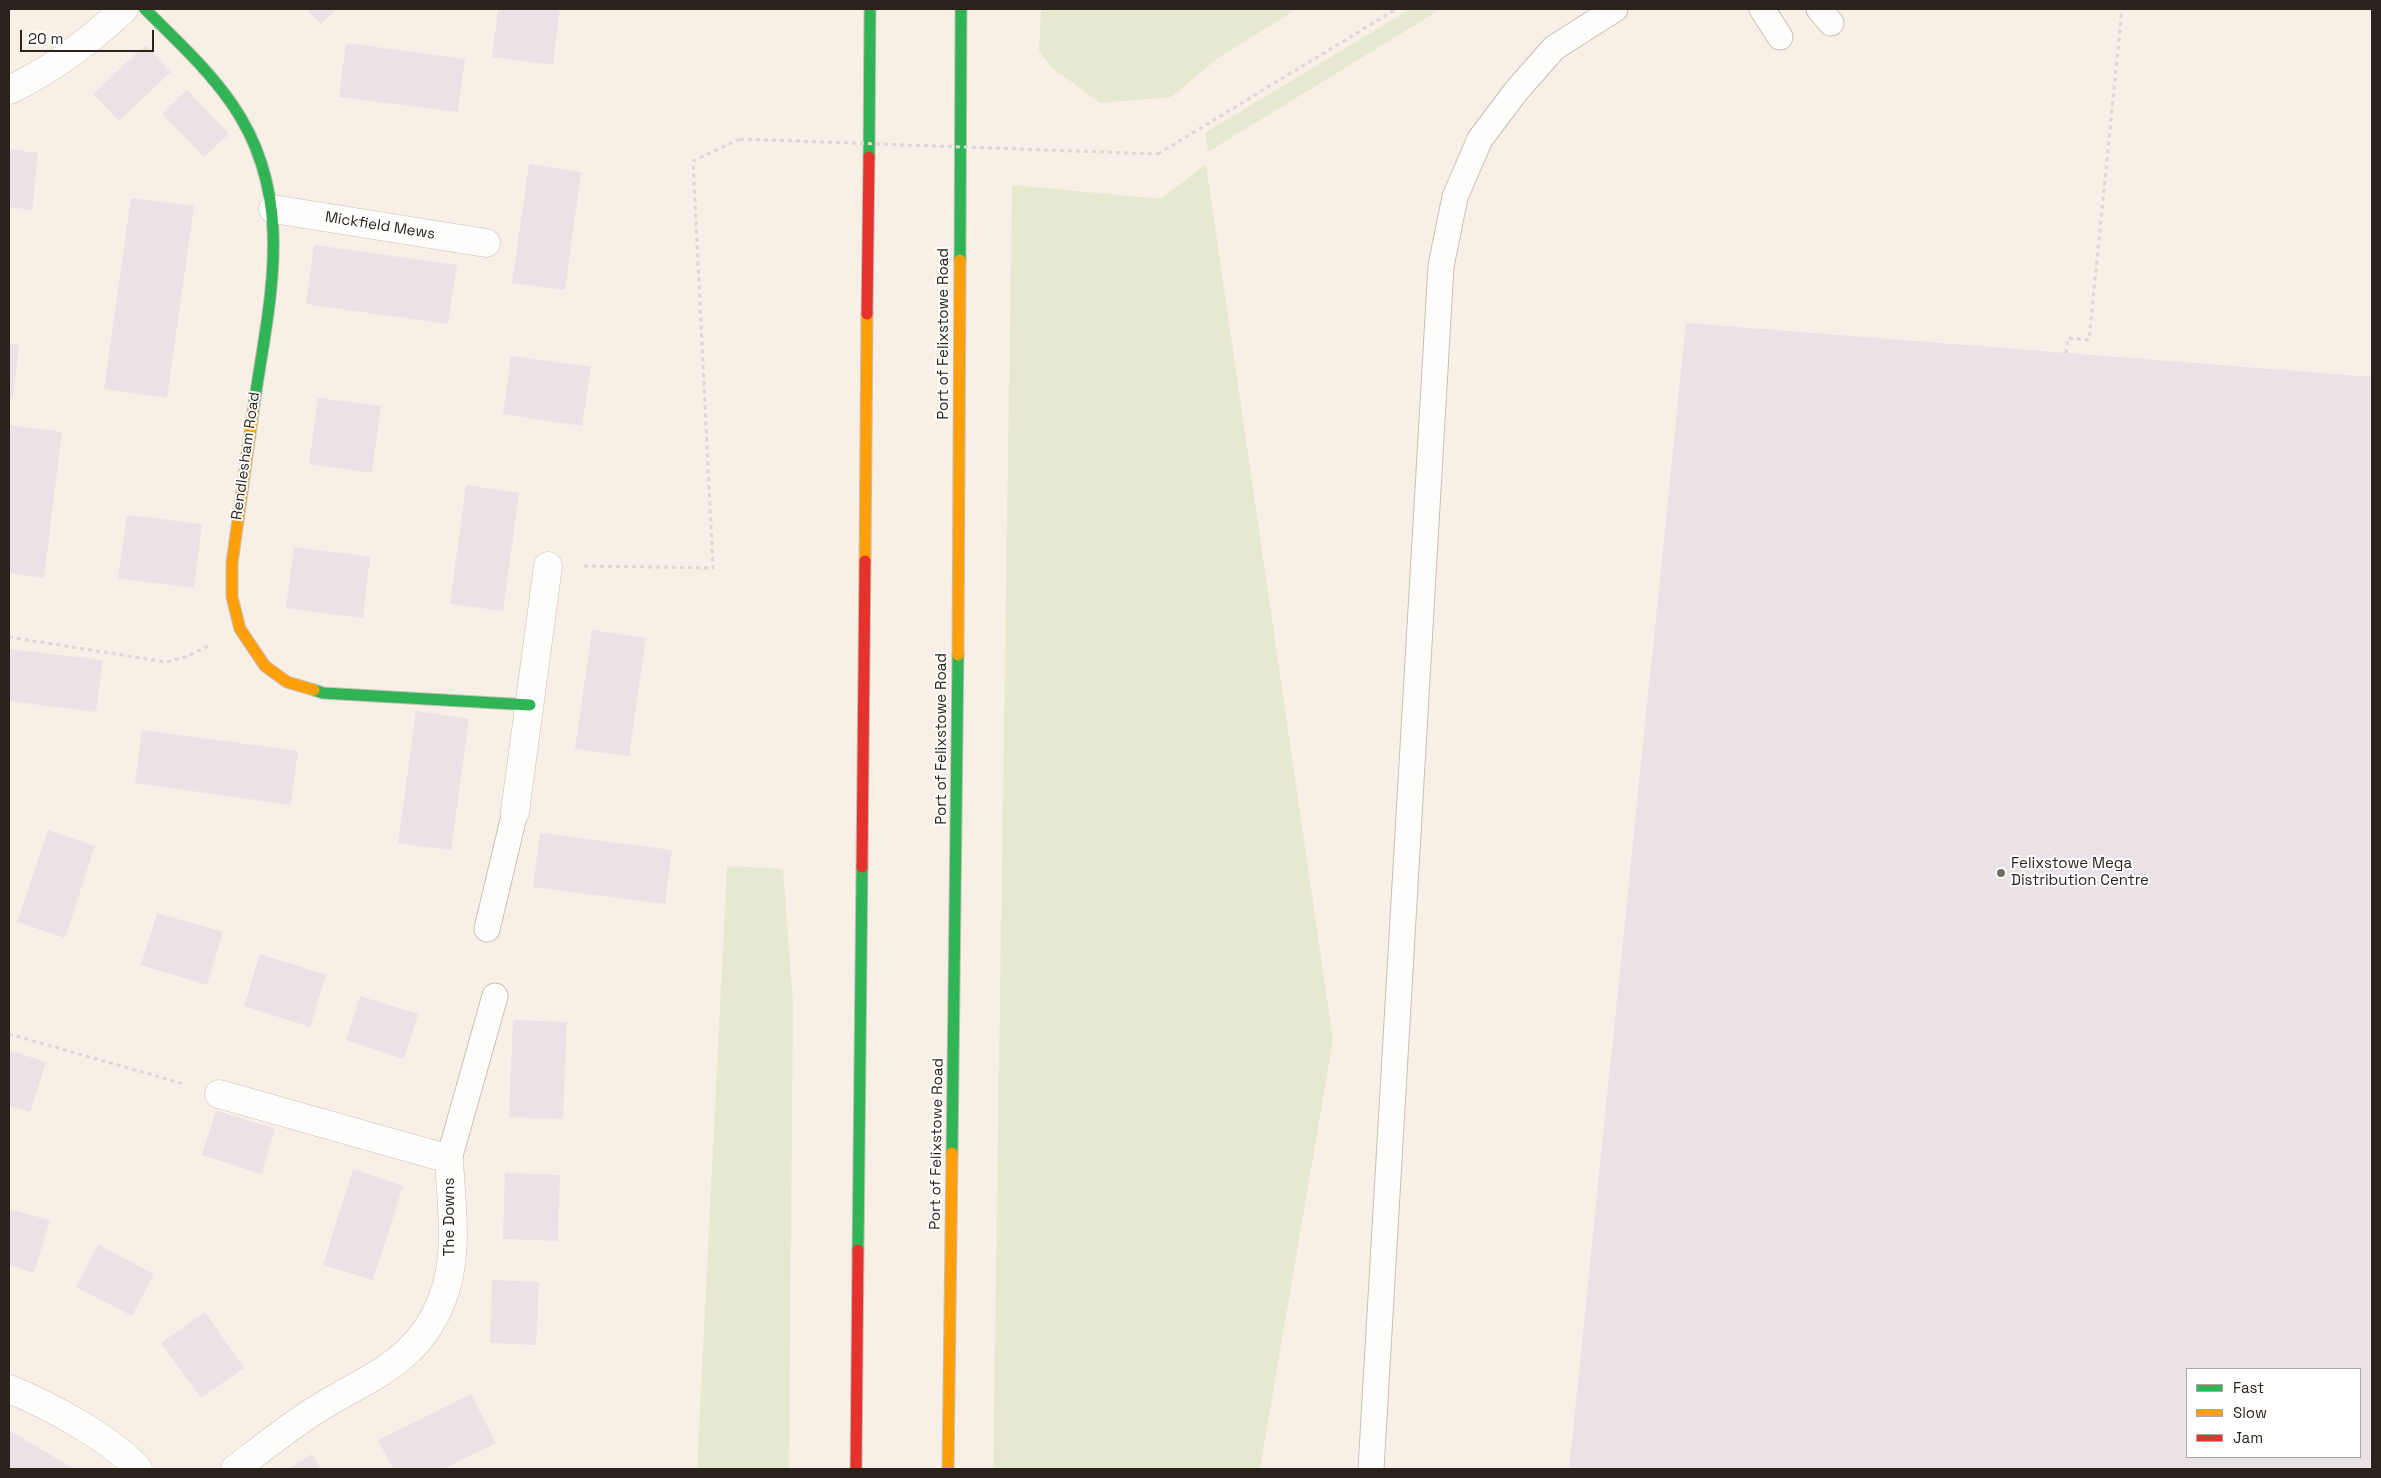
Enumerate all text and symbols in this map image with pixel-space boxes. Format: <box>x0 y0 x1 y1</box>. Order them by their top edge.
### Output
scale bar <box>22 20 156 52</box>
text: 20 m <box>28 29 63 48</box>
street label: Mickfield Mews <box>324 208 436 244</box>
street label: Port of Felixstowe Road <box>935 248 953 420</box>
street label: Rendlesham Road <box>228 391 264 521</box>
street label: Port of Felixstowe Road <box>933 653 951 825</box>
place label: Felixstowe Mega Distribution Centre <box>2011 855 2149 890</box>
marker: Felixstowe Mega Distribution Centre <box>1995 867 2007 879</box>
street label: Port of Felixstowe Road <box>927 1058 947 1230</box>
street label: The Downs <box>441 1178 459 1256</box>
legend <box>2186 1368 2361 1458</box>
text: Fast <box>2233 1378 2264 1397</box>
text: Slow <box>2233 1403 2267 1422</box>
text: Jam <box>2233 1428 2263 1447</box>

